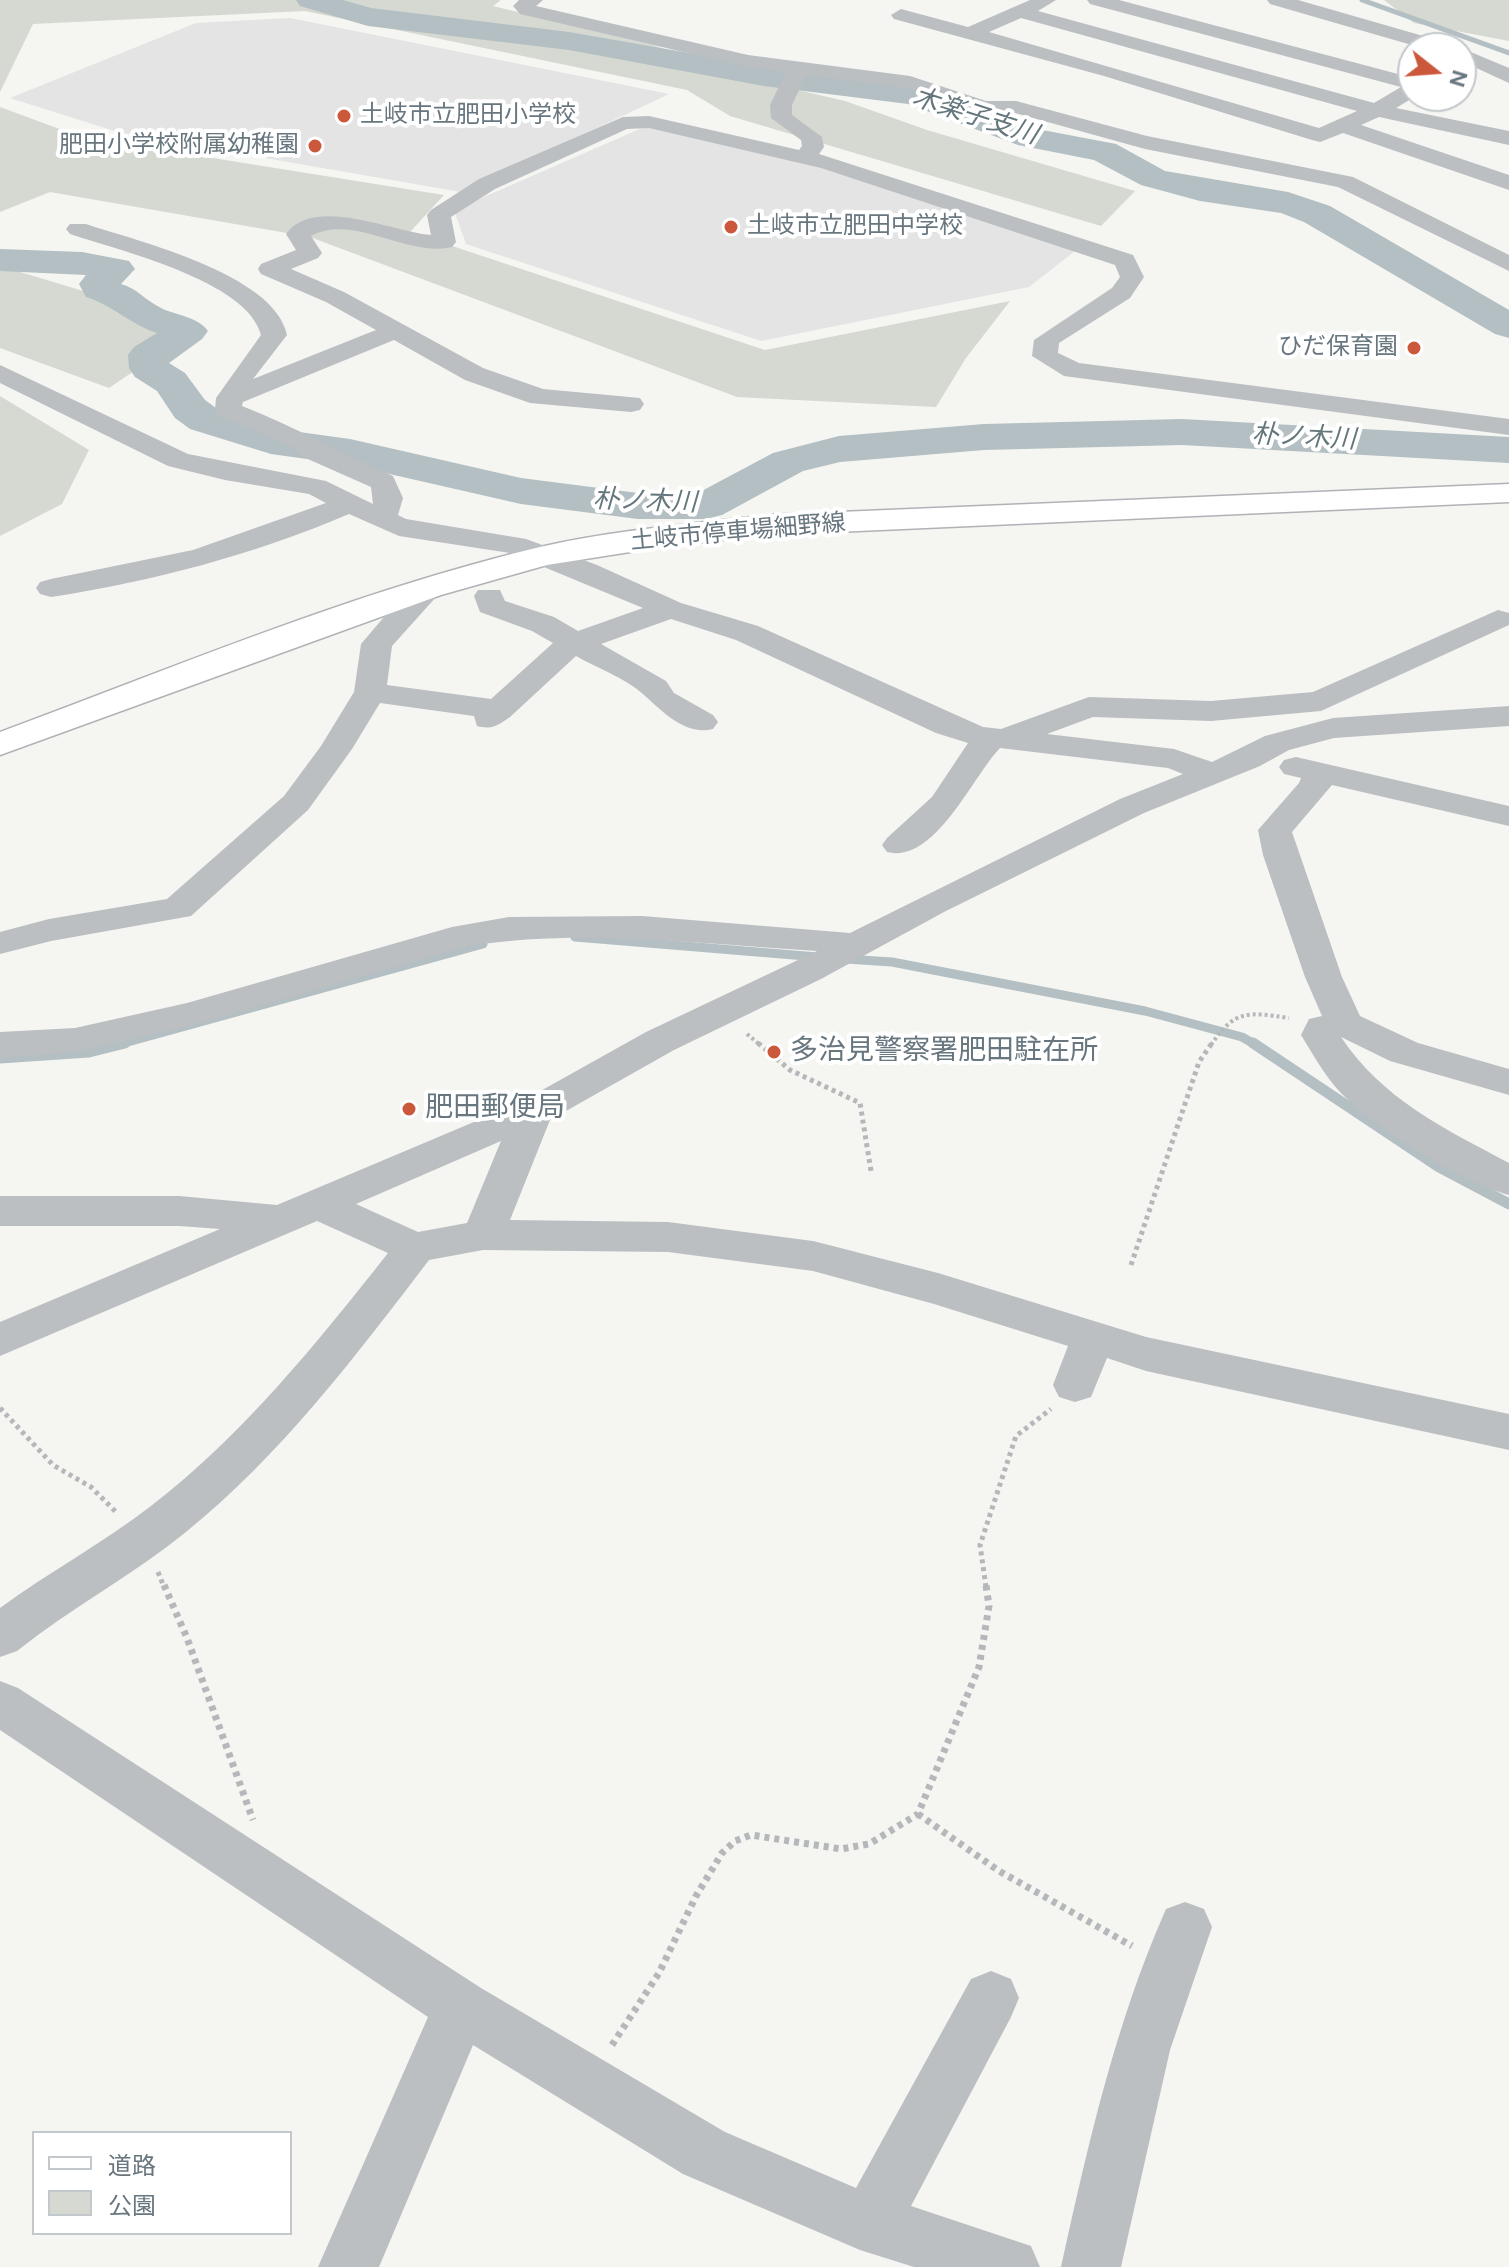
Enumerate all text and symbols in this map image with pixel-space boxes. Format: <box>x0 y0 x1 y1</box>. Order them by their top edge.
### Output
north arrow <box>1397 32 1477 112</box>
text: N <box>1442 67 1475 90</box>
water label: 木楽子支川 <box>908 82 1042 152</box>
place label: 土岐市立肥田小学校 <box>360 102 576 130</box>
marker: 土岐市立肥田小学校 <box>335 107 353 125</box>
place label: 肥田小学校附属幼稚園 <box>59 132 299 160</box>
marker: 肥田小学校附属幼稚園 <box>306 137 324 155</box>
place label: 土岐市立肥田中学校 <box>747 213 963 241</box>
marker: 土岐市立肥田中学校 <box>722 218 740 236</box>
place label: ひだ保育園 <box>1278 334 1398 362</box>
marker: ひだ保育園 <box>1405 339 1423 357</box>
water label: 朴ノ木川 <box>1251 420 1357 456</box>
water label: 朴ノ木川 <box>592 485 698 519</box>
street label: 土岐市停車場細野線 <box>629 509 847 557</box>
place label: 多治見警察署肥田駐在所 <box>790 1035 1098 1069</box>
marker: 多治見警察署肥田駐在所 <box>765 1043 783 1061</box>
place label: 肥田郵便局 <box>425 1092 565 1126</box>
marker: 肥田郵便局 <box>400 1100 418 1118</box>
legend <box>32 2131 292 2235</box>
text: 道路 <box>108 2150 156 2181</box>
text: 公園 <box>108 2190 156 2221</box>

